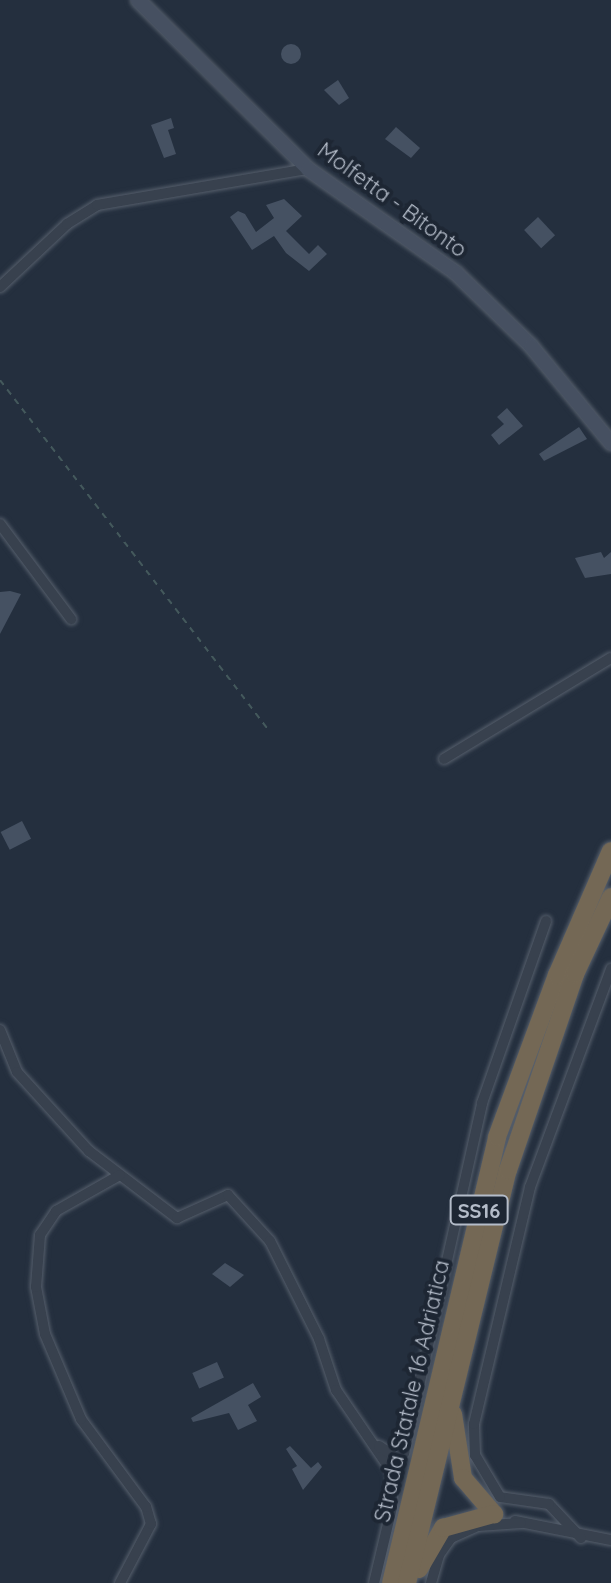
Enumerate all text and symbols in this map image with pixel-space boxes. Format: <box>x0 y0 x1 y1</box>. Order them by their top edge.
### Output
street label: Molfetta - Bitonto <box>312 137 472 263</box>
road number: SS16 <box>449 1194 509 1226</box>
street label: Strada Statale 16 Adriatica <box>369 1257 455 1525</box>

